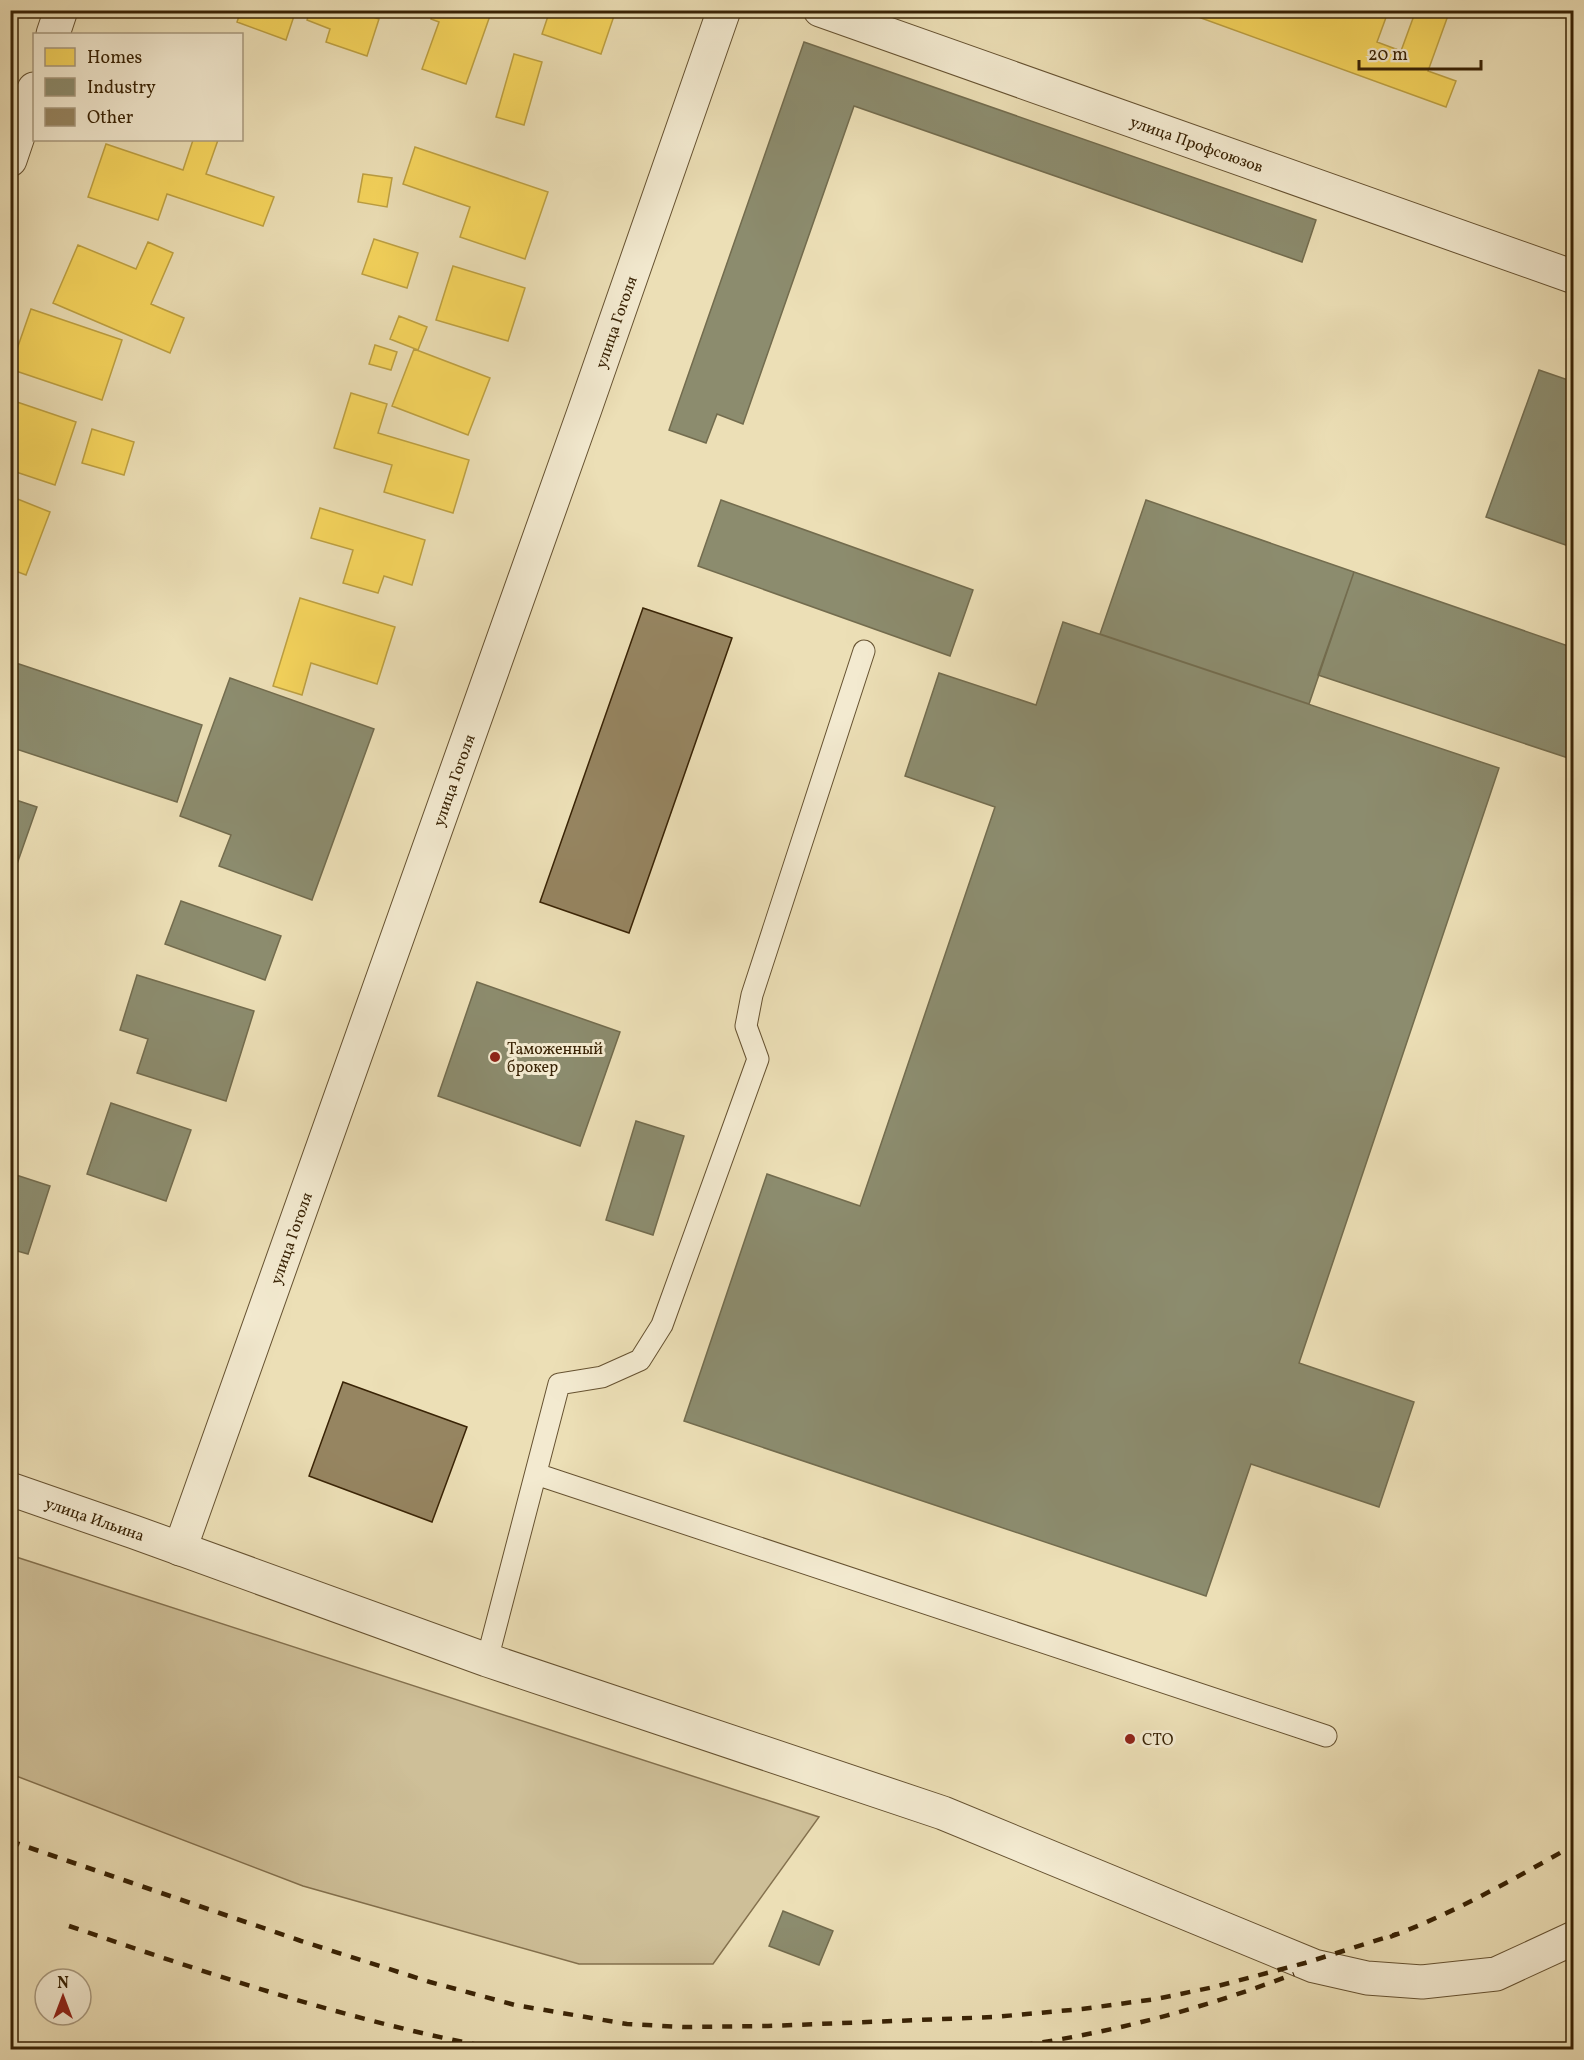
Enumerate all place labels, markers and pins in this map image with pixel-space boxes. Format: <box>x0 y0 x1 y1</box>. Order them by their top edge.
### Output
place label: Таможенный брокер <box>507 1039 603 1079</box>
marker: Таможенный брокер <box>488 1050 502 1064</box>
place label: СТО <box>1142 1730 1174 1752</box>
marker: СТО <box>1123 1732 1137 1746</box>

